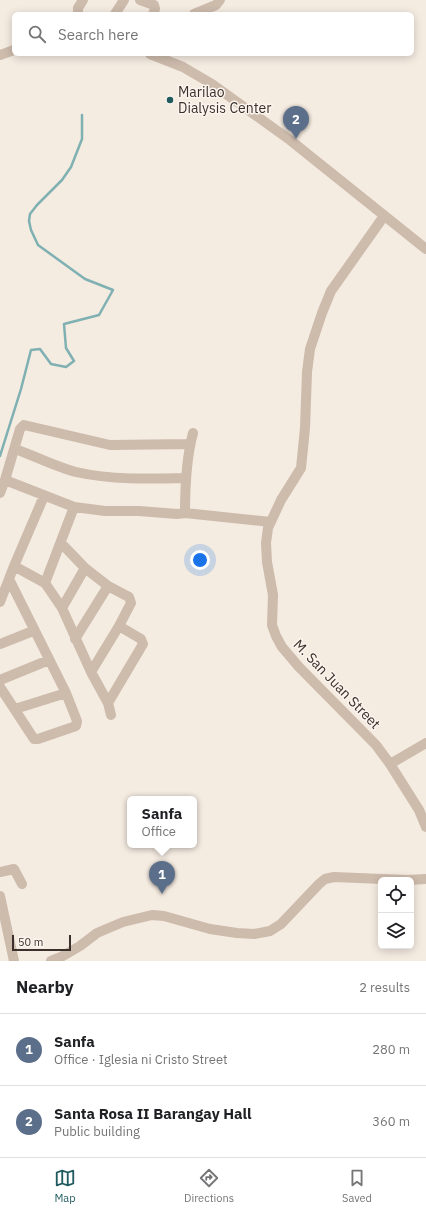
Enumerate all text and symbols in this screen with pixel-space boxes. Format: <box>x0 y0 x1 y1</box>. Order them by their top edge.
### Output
search box <box>12 12 414 56</box>
icon: search <box>26 23 48 45</box>
text: Search here <box>58 25 138 44</box>
place label: Marilao Dialysis Center <box>178 83 271 117</box>
marker: Marilao Dialysis Center <box>165 95 175 105</box>
pin: 2 <box>283 106 309 139</box>
your location <box>190 550 210 570</box>
street label: M. San Juan Street <box>290 635 384 733</box>
popup <box>127 796 197 848</box>
text: Sanfa <box>142 804 182 823</box>
text: Office <box>142 823 176 840</box>
pin: 1 <box>149 861 175 894</box>
map controls <box>378 877 414 949</box>
button: locate <box>378 877 414 913</box>
button: layers <box>378 913 414 949</box>
scale bar <box>12 933 71 952</box>
text: 50 m <box>18 935 43 949</box>
text: Nearby <box>16 976 74 998</box>
text: 2 results <box>359 979 410 996</box>
text: Sanfa <box>54 1032 95 1051</box>
text: 1 <box>25 1041 33 1058</box>
text: 280 m <box>372 1041 410 1058</box>
text: Office · Iglesia ni Cristo Street <box>54 1051 228 1068</box>
text: Santa Rosa II Barangay Hall <box>54 1104 252 1123</box>
text: 2 <box>25 1113 33 1130</box>
text: 360 m <box>372 1113 410 1130</box>
text: Public building <box>54 1123 140 1140</box>
tab: Map <box>54 1167 76 1205</box>
tab: Directions <box>184 1167 234 1205</box>
tab: Saved <box>342 1167 372 1205</box>

